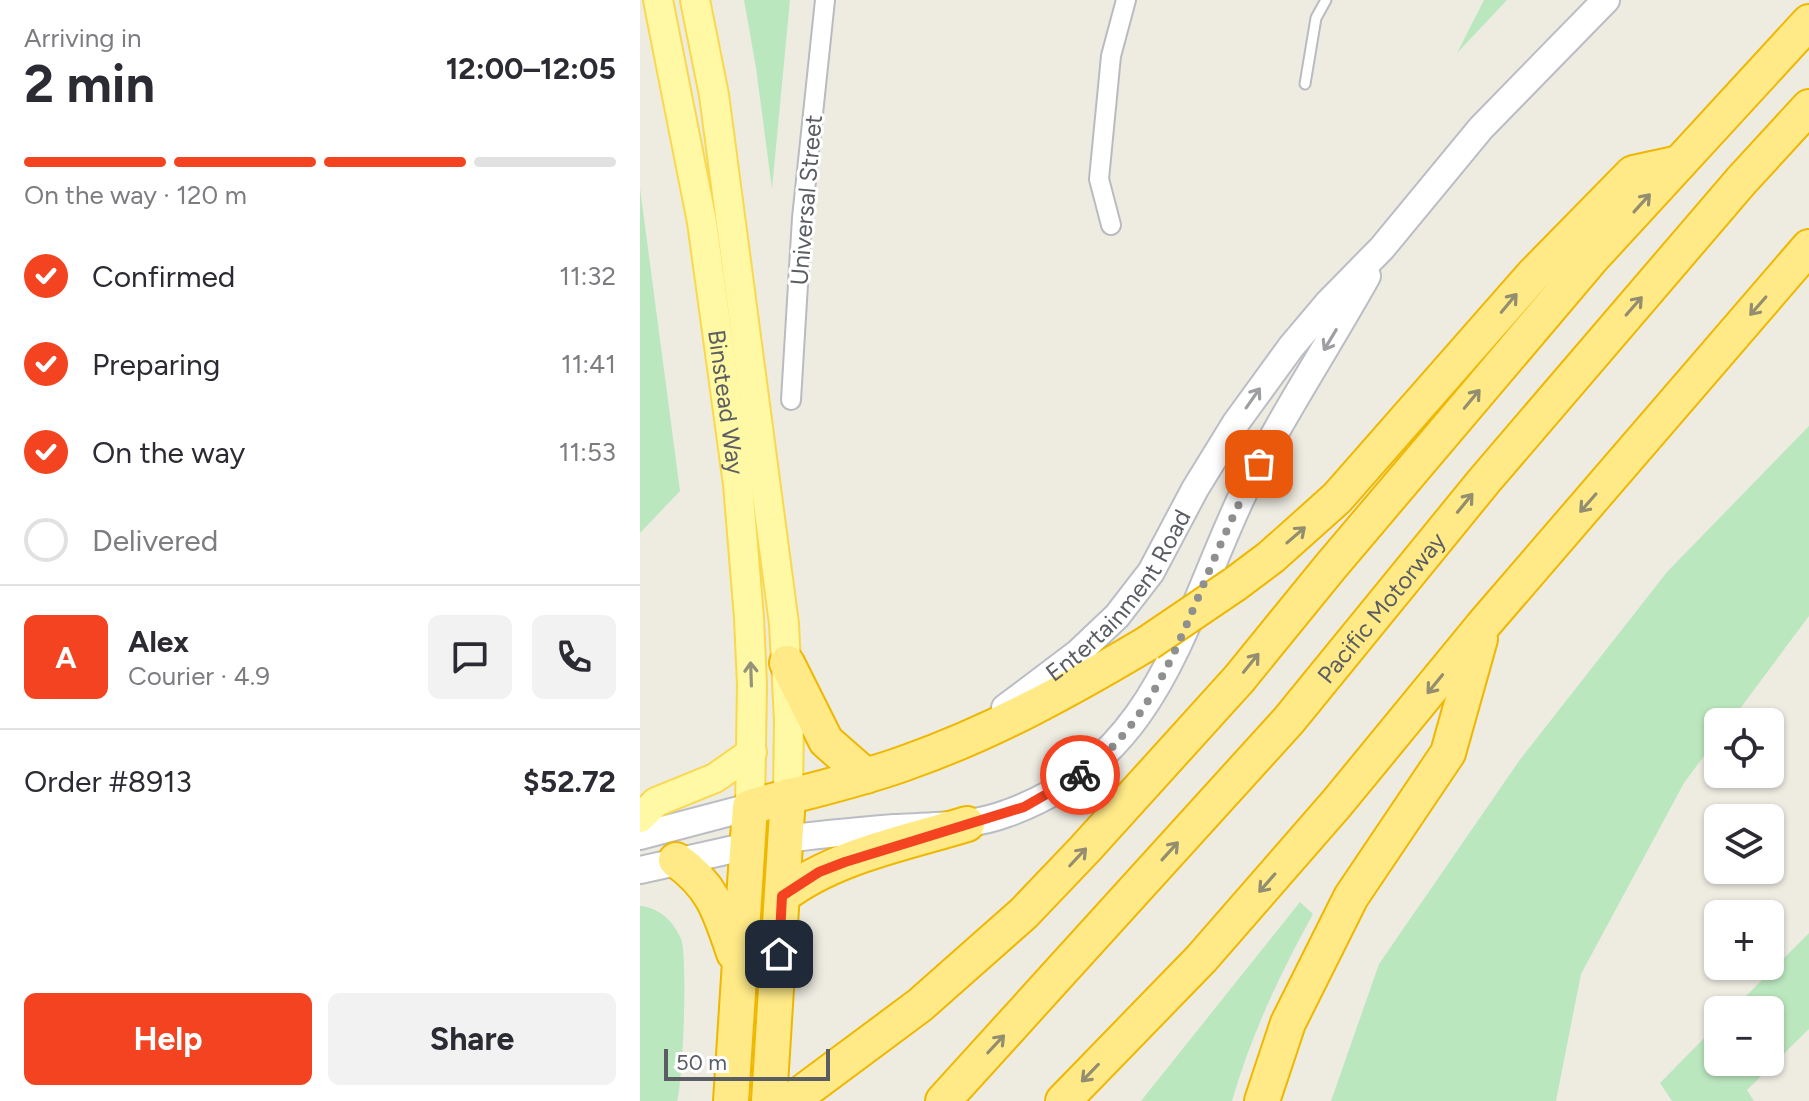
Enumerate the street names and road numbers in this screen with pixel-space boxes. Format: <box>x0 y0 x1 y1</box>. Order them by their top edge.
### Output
street label: Universal Street <box>784 113 828 287</box>
street label: Binstead Way <box>702 328 751 477</box>
street label: Entertainment Road <box>1040 504 1196 687</box>
street label: Pacific Motorway <box>1311 526 1451 689</box>

